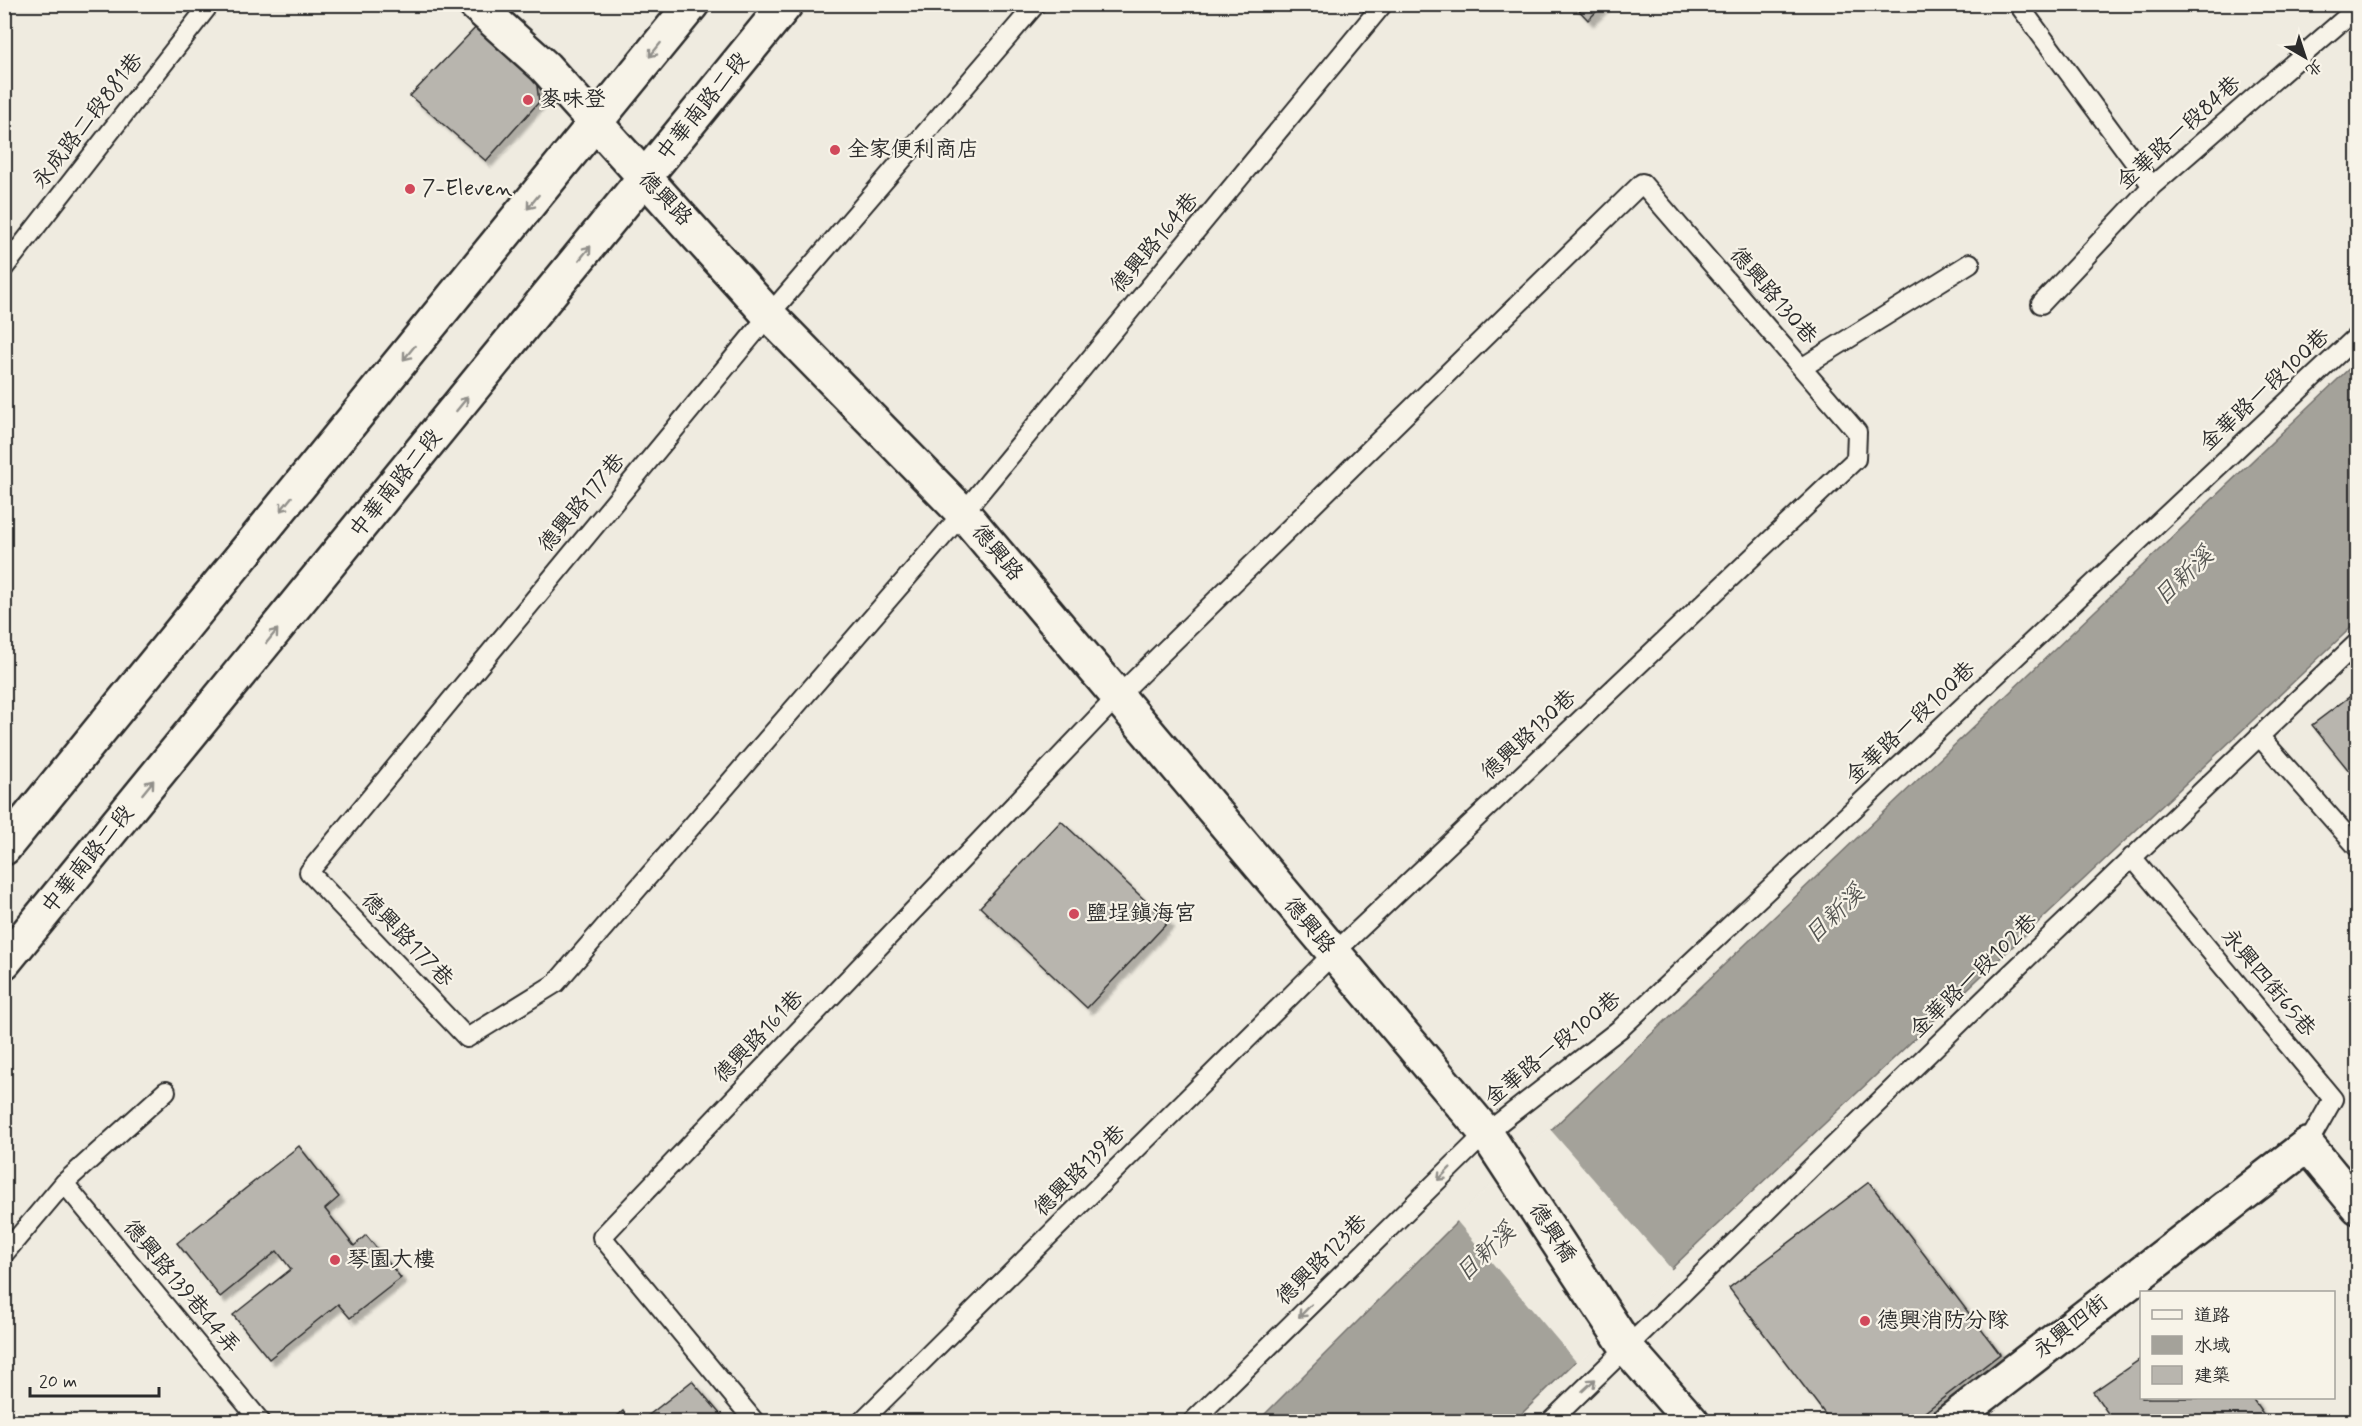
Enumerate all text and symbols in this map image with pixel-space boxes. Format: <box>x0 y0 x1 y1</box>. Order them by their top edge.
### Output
north arrow <box>2275 27 2335 87</box>
one-way arrow <box>648 42 661 58</box>
street label: 永成路二段881巷 <box>26 47 150 195</box>
street label: 中華南路二段 <box>651 47 755 167</box>
text: 北 <box>2301 54 2326 81</box>
street label: 金華路一段84巷 <box>2111 70 2247 196</box>
place label: 麥味登 <box>540 86 606 114</box>
marker: 麥味登 <box>521 93 535 107</box>
place label: 全家便利商店 <box>847 136 979 164</box>
marker: 全家便利商店 <box>828 143 842 157</box>
street label: 德興路 <box>632 166 698 232</box>
place label: 7-Eleven <box>422 175 512 203</box>
marker: 7-Eleven <box>403 182 417 196</box>
street label: 德興路164巷 <box>1105 187 1205 299</box>
one-way arrow <box>526 194 539 210</box>
street label: 德興路130巷 <box>1723 241 1823 351</box>
one-way arrow <box>578 245 591 261</box>
street label: 金華路一段100巷 <box>2194 323 2336 457</box>
one-way arrow <box>403 345 416 361</box>
one-way arrow <box>455 396 468 412</box>
street label: 中華南路二段 <box>344 424 448 544</box>
street label: 德興路177巷 <box>532 448 632 558</box>
one-way arrow <box>279 496 293 511</box>
street label: 德興路 <box>965 519 1029 587</box>
water label: 日新溪 <box>2147 539 2222 613</box>
one-way arrow <box>265 628 278 644</box>
street label: 金華路一段100巷 <box>1840 656 1982 790</box>
street label: 德興路130巷 <box>1475 684 1583 786</box>
one-way arrow <box>141 780 155 795</box>
street label: 中華南路二段 <box>36 800 140 920</box>
water label: 日新溪 <box>1798 877 1873 951</box>
street label: 德興路177巷 <box>355 887 459 993</box>
street label: 德興路 <box>1277 892 1341 960</box>
place label: 鹽埕鎮海宮 <box>1086 900 1196 928</box>
marker: 鹽埕鎮海宮 <box>1067 907 1081 921</box>
street label: 金華路一段102巷 <box>1904 908 2044 1044</box>
street label: 永興四街65巷 <box>2215 923 2321 1043</box>
street label: 德興路161巷 <box>708 985 810 1089</box>
street label: 金華路一段100巷 <box>1479 985 1627 1113</box>
street label: 德興路139巷 <box>1028 1119 1132 1223</box>
one-way arrow <box>1437 1167 1452 1181</box>
street label: 德興橋 <box>1522 1198 1582 1268</box>
street label: 德興路123巷 <box>1270 1208 1374 1312</box>
street label: 德興路139巷44弄 <box>117 1214 245 1360</box>
water label: 日新溪 <box>1449 1215 1524 1289</box>
place label: 琴園大樓 <box>347 1246 435 1274</box>
marker: 琴園大樓 <box>328 1253 342 1267</box>
street label: 永興四街 <box>2028 1289 2114 1365</box>
legend <box>2140 1291 2335 1399</box>
one-way arrow <box>1298 1303 1313 1318</box>
text: 道路 <box>2194 1304 2230 1328</box>
place label: 德興消防分隊 <box>1877 1307 2009 1335</box>
marker: 德興消防分隊 <box>1858 1314 1872 1328</box>
text: 水域 <box>2194 1334 2230 1358</box>
scale bar <box>30 1360 159 1398</box>
text: 建築 <box>2194 1364 2230 1388</box>
text: 20 m <box>39 1370 77 1394</box>
one-way arrow <box>1581 1378 1596 1392</box>

